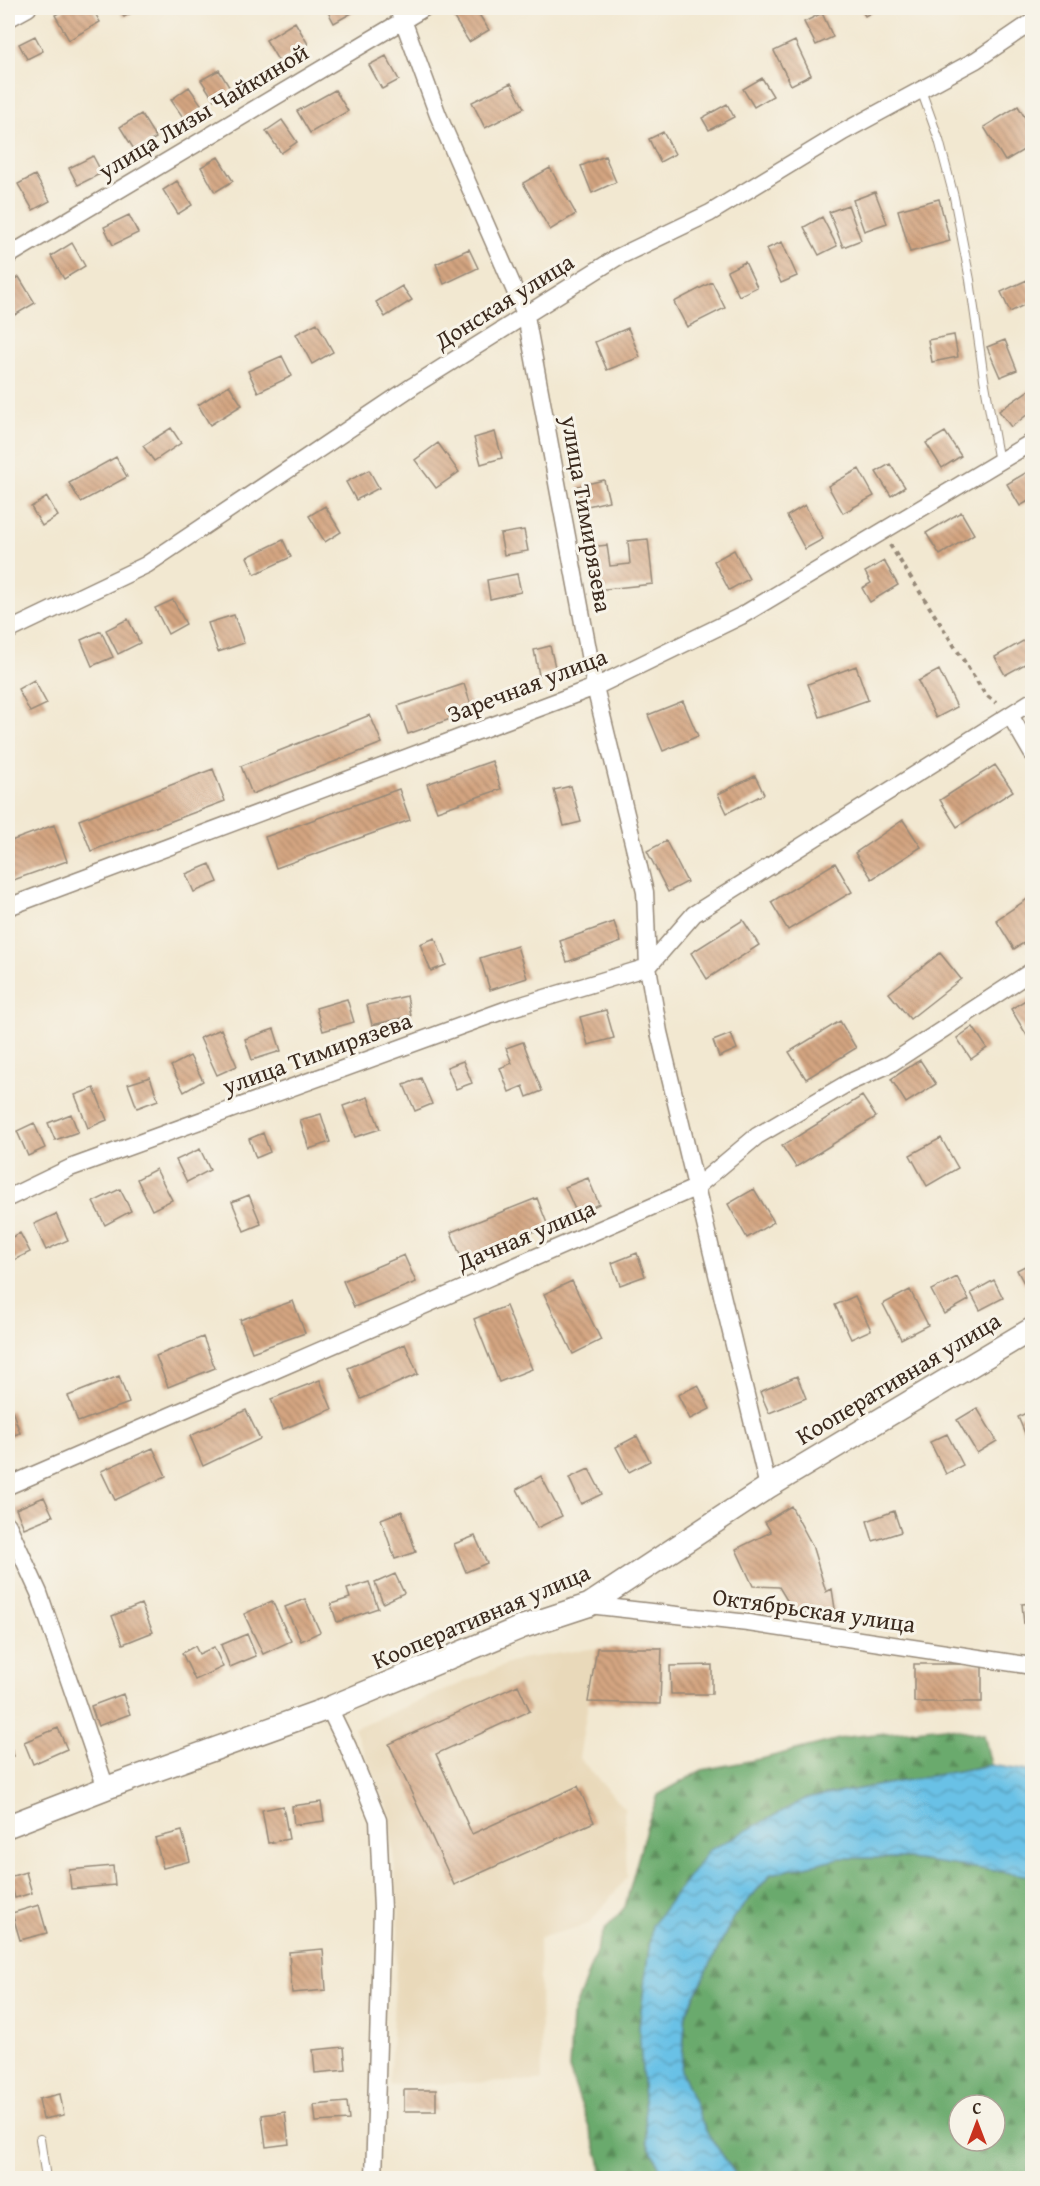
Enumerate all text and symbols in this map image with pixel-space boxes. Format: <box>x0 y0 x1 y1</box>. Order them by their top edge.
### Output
street label: улица Лизы Чайкиной <box>90 34 315 188</box>
street label: Донская улица <box>427 244 581 358</box>
street label: улица Тимирязева <box>552 412 622 616</box>
street label: Заречная улица <box>442 638 612 732</box>
street label: улица Тимирязева <box>217 1002 417 1104</box>
street label: Дачная улица <box>450 1190 601 1280</box>
street label: Кооперативная улица <box>789 1303 1008 1453</box>
street label: Кооперативная улица <box>367 1554 596 1678</box>
street label: Октябрьская улица <box>710 1578 918 1642</box>
north arrow <box>947 2093 1007 2153</box>
text: С <box>972 2096 982 2120</box>

